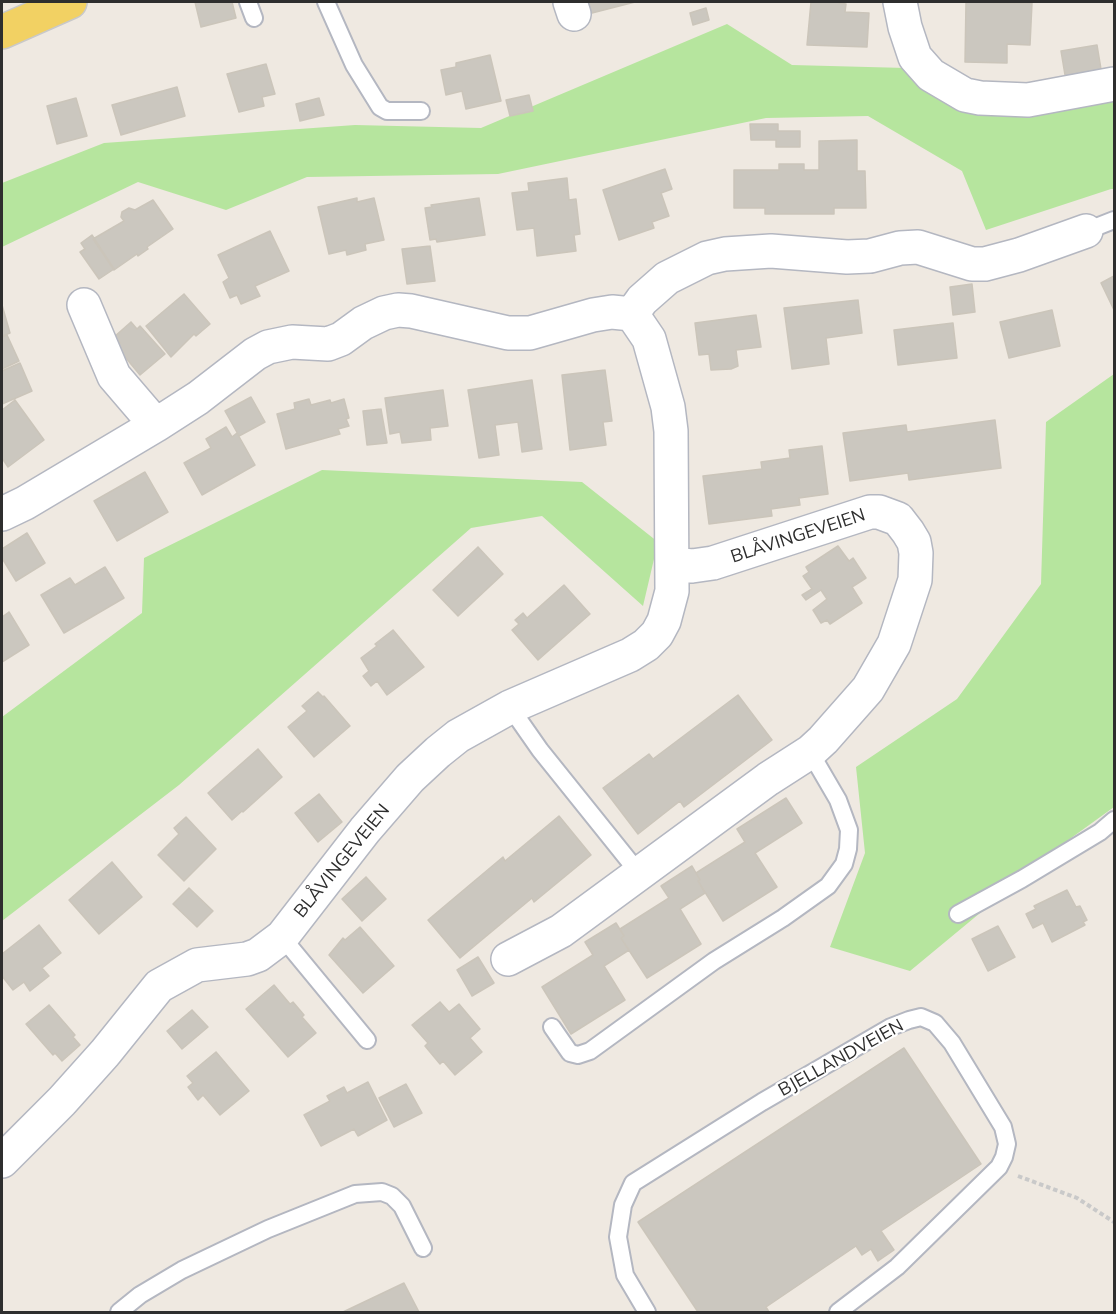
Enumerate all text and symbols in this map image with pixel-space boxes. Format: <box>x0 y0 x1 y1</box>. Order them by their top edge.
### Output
street label: BLÅVINGEVEIEN <box>728 504 868 568</box>
street label: BLÅVINGEVEIEN <box>290 800 394 922</box>
street label: BJELLANDVEIEN <box>775 1015 907 1101</box>

